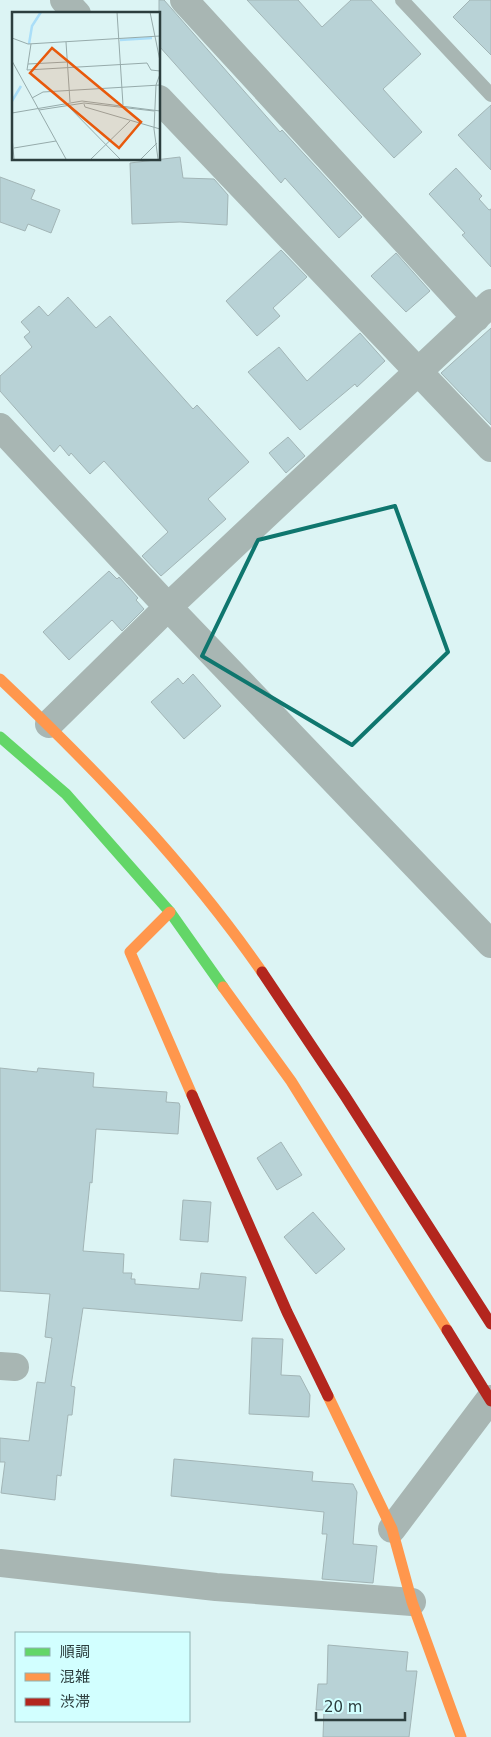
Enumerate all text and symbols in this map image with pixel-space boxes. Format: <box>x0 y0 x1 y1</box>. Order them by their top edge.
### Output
inset map <box>12 12 160 160</box>
legend <box>15 1632 190 1722</box>
text: 順調 <box>60 1643 90 1661</box>
text: 混雑 <box>60 1668 90 1686</box>
scale bar <box>316 1690 405 1722</box>
text: 渋滞 <box>60 1693 90 1711</box>
text: 20 m <box>324 1698 362 1716</box>

